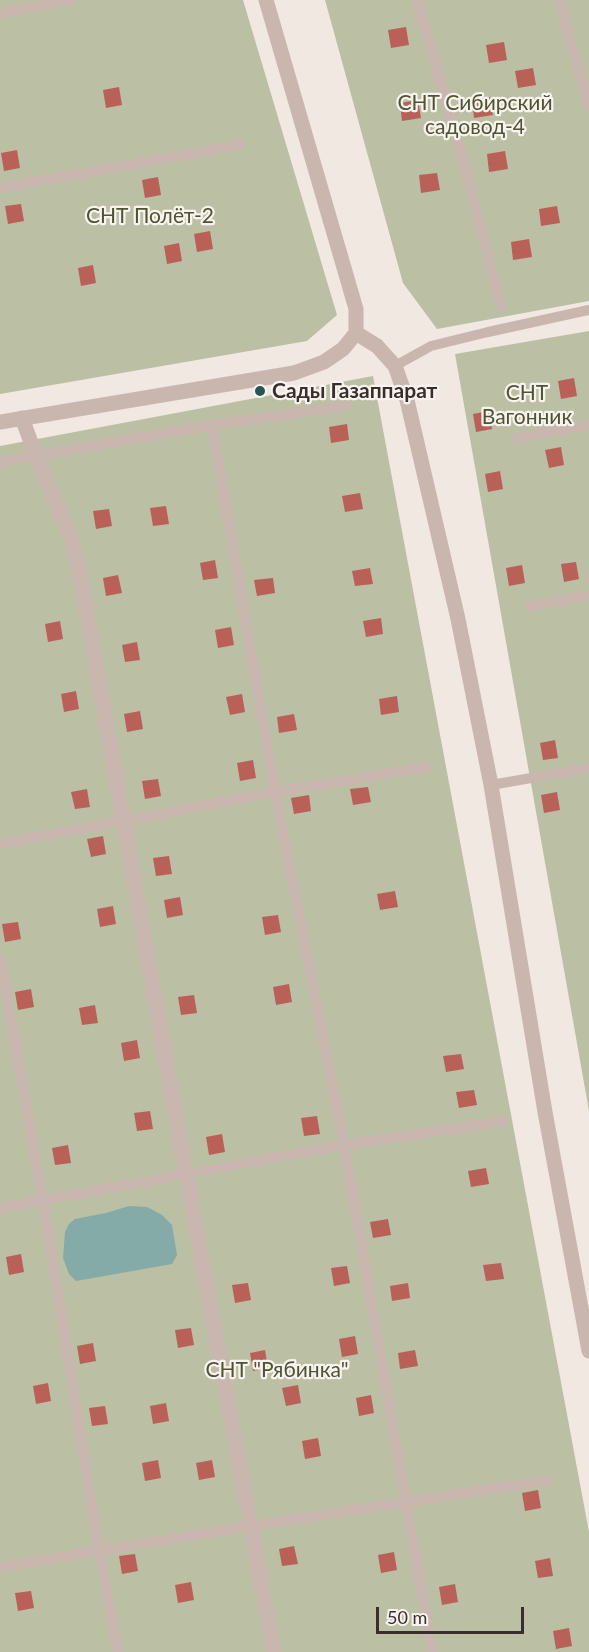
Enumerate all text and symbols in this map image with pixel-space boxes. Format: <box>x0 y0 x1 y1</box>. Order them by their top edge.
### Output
park label: СНТ Сибирский садовод-4 <box>397 90 553 140</box>
park label: СНТ Полёт-2 <box>86 203 214 229</box>
place label: Сады Газаппарат <box>272 378 437 404</box>
park label: СНТ Вагонник <box>482 380 572 430</box>
marker: Сады Газаппарат <box>253 384 267 398</box>
park label: СНТ "Рябинка" <box>205 1357 349 1383</box>
scale bar <box>379 1595 528 1633</box>
text: 50 m <box>387 1606 427 1628</box>

